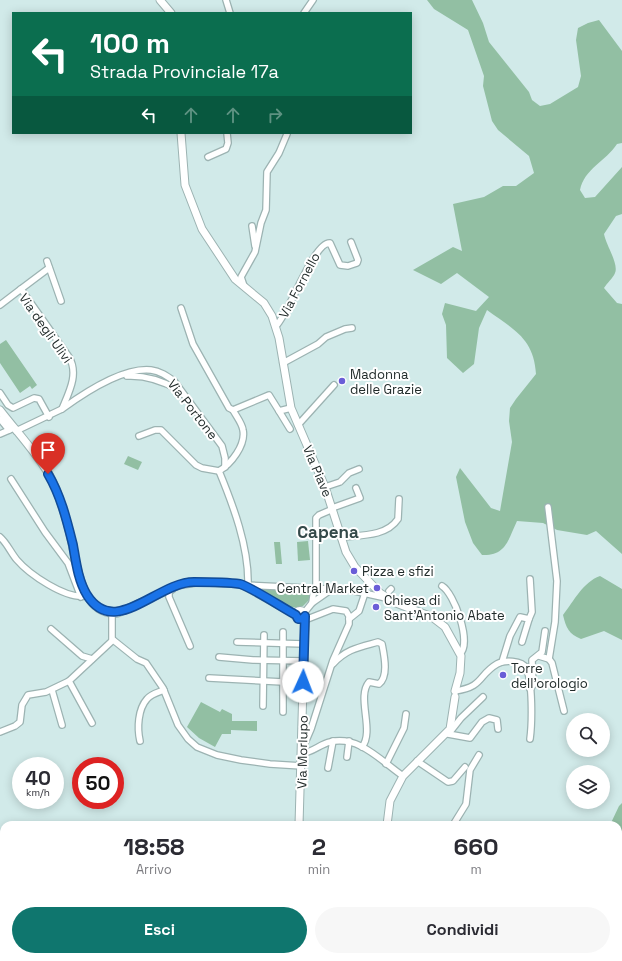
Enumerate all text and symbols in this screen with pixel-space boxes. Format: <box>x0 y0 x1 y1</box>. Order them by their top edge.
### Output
text: 100 m <box>90 25 170 61</box>
icon: left <box>24 28 76 80</box>
text: Strada Provinciale 17a <box>90 60 279 83</box>
icon: left <box>138 104 160 126</box>
icon: ahead <box>180 104 202 126</box>
icon: ahead <box>222 104 244 126</box>
icon: right <box>264 104 286 126</box>
street label: Via Fornello <box>275 249 324 321</box>
street label: Via degli Ulivi <box>15 290 76 367</box>
place label: Madonna delle Grazie <box>350 366 422 398</box>
street label: Via Portone <box>164 376 221 443</box>
marker: Madonna delle Grazie <box>337 376 347 386</box>
pin <box>31 433 65 474</box>
icon: arrive <box>37 439 59 461</box>
street label: Via Piave <box>299 443 336 500</box>
district label: Capena <box>297 521 359 543</box>
place label: Pizza e sfizi <box>362 563 434 580</box>
marker: Pizza e sfizi <box>349 566 359 576</box>
place label: Central Market <box>277 580 369 597</box>
marker: Central Market <box>372 583 382 593</box>
place label: Chiesa di Sant'Antonio Abate <box>384 592 505 624</box>
marker: Chiesa di Sant'Antonio Abate <box>371 602 381 612</box>
place label: Torre dell'orologio <box>511 660 588 692</box>
position arrow <box>282 661 324 703</box>
marker: Torre dell'orologio <box>498 670 508 680</box>
map controls <box>566 713 610 809</box>
button: search <box>566 713 610 757</box>
street label: Via Morlupo <box>293 715 312 789</box>
speed limit sign: 50 <box>72 757 124 809</box>
text: 40 <box>25 765 51 791</box>
button: layers <box>566 765 610 809</box>
text: km/h <box>26 786 50 799</box>
text: 18:58 <box>123 831 185 862</box>
text: 2 <box>312 831 326 862</box>
text: 660 <box>453 831 499 862</box>
text: Arrivo <box>136 861 172 878</box>
text: min <box>308 861 330 878</box>
text: m <box>470 861 482 878</box>
button: Esci <box>12 907 307 953</box>
button: Condividi <box>315 907 610 953</box>

